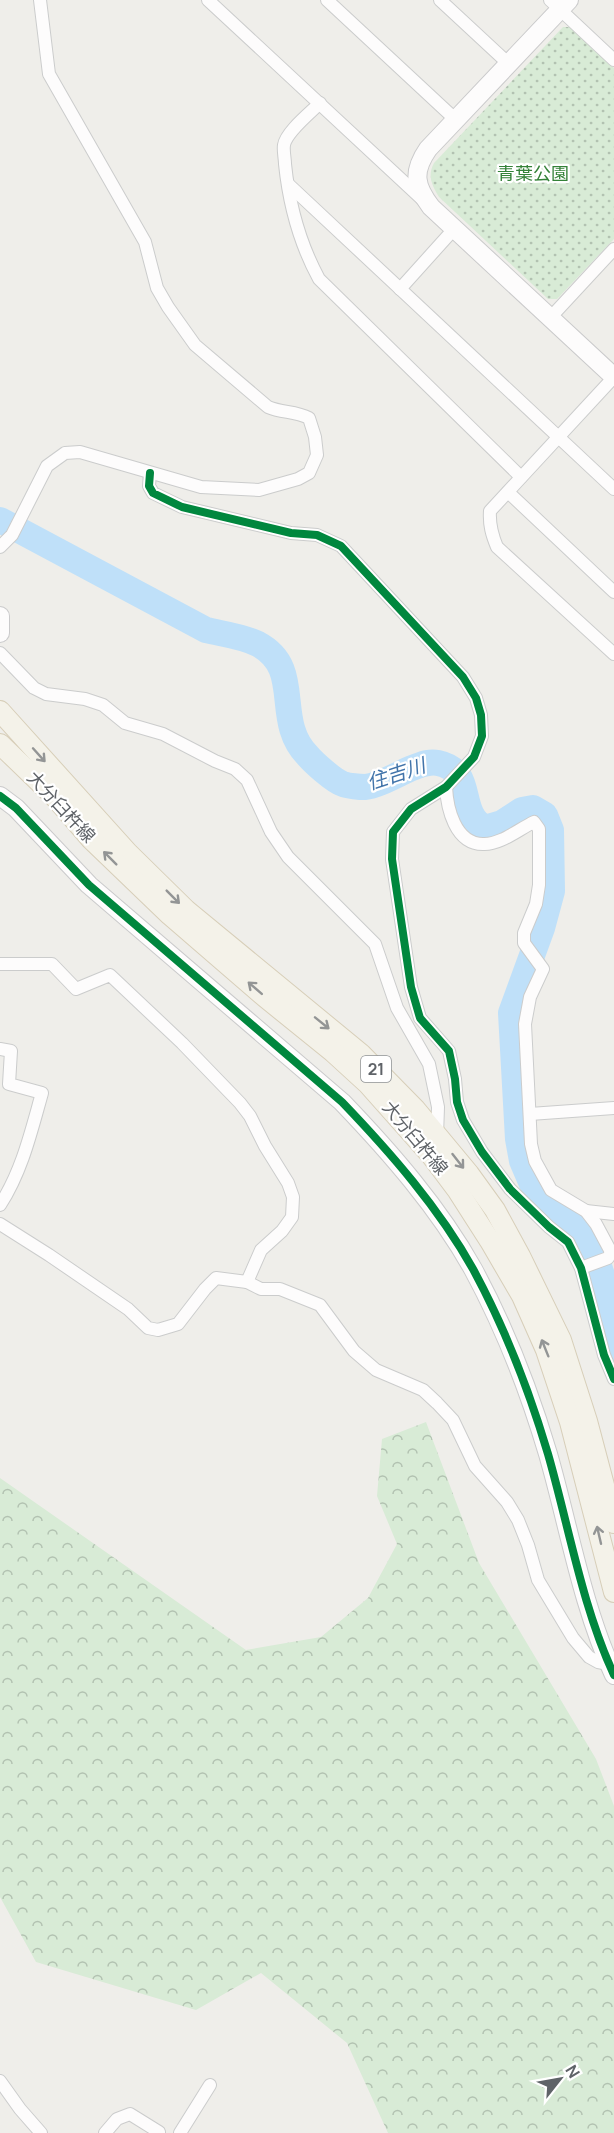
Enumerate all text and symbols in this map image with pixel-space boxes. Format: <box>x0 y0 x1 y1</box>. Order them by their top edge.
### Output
park label: 青葉公園 <box>497 161 569 185</box>
one-way arrow <box>32 747 46 762</box>
water label: 住吉川 <box>363 751 430 796</box>
street label: 大分臼杵線 <box>22 765 101 847</box>
one-way arrow <box>102 850 117 865</box>
one-way arrow <box>165 889 180 904</box>
one-way arrow <box>248 981 263 995</box>
one-way arrow <box>314 1016 330 1029</box>
road number: 21 <box>361 1056 391 1082</box>
street label: 大分臼杵線 <box>378 1095 454 1180</box>
one-way arrow <box>452 1153 465 1169</box>
one-way arrow <box>539 1339 550 1358</box>
one-way arrow <box>593 1526 605 1545</box>
north arrow <box>530 2049 590 2109</box>
text: N <box>560 2061 585 2082</box>

